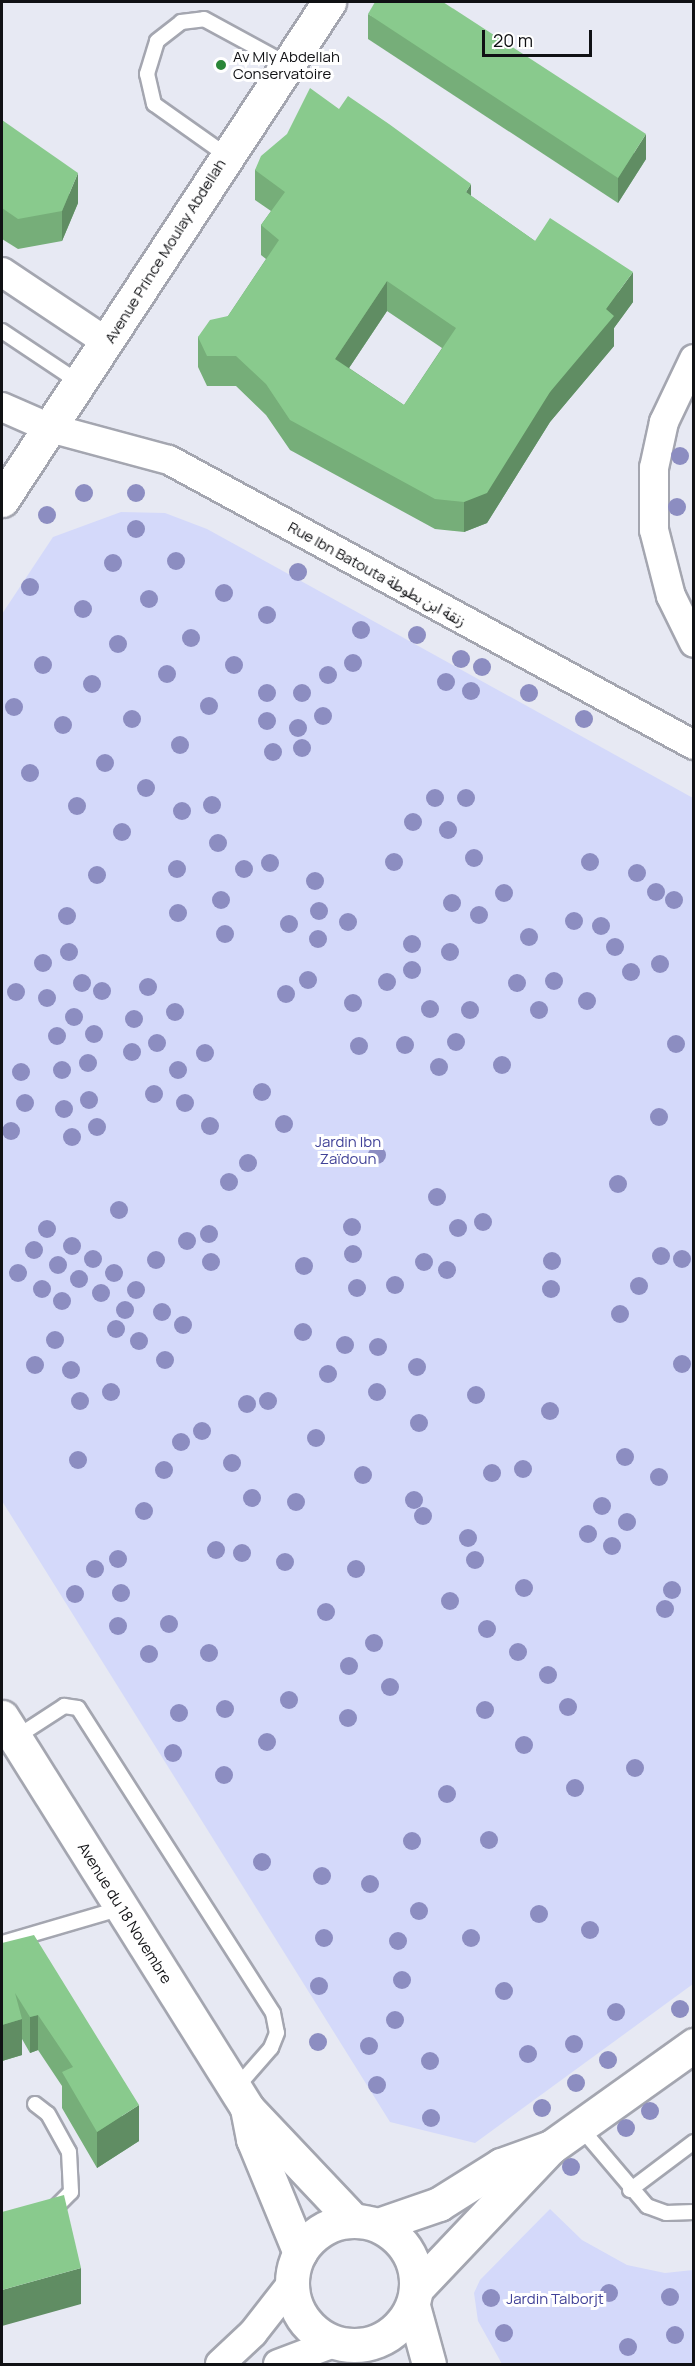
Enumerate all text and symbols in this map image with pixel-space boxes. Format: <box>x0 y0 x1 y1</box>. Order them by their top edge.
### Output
scale bar <box>485 18 594 56</box>
text: 20 m <box>493 28 533 52</box>
place label: Av Mly Abdellah Conservatoire <box>233 47 340 82</box>
marker: Av Mly Abdellah Conservatoire <box>214 58 228 72</box>
street label: Avenue Prince Moulay Abdellah <box>101 155 229 347</box>
street label: Rue Ibn Batouta زنقة ابن بطوطة <box>285 518 469 630</box>
park label: Jardin Ibn Zaïdoun <box>315 1132 381 1167</box>
street label: Avenue du 18 Novembre <box>74 1839 176 1987</box>
park label: Jardin Talborjt <box>506 2290 604 2308</box>

